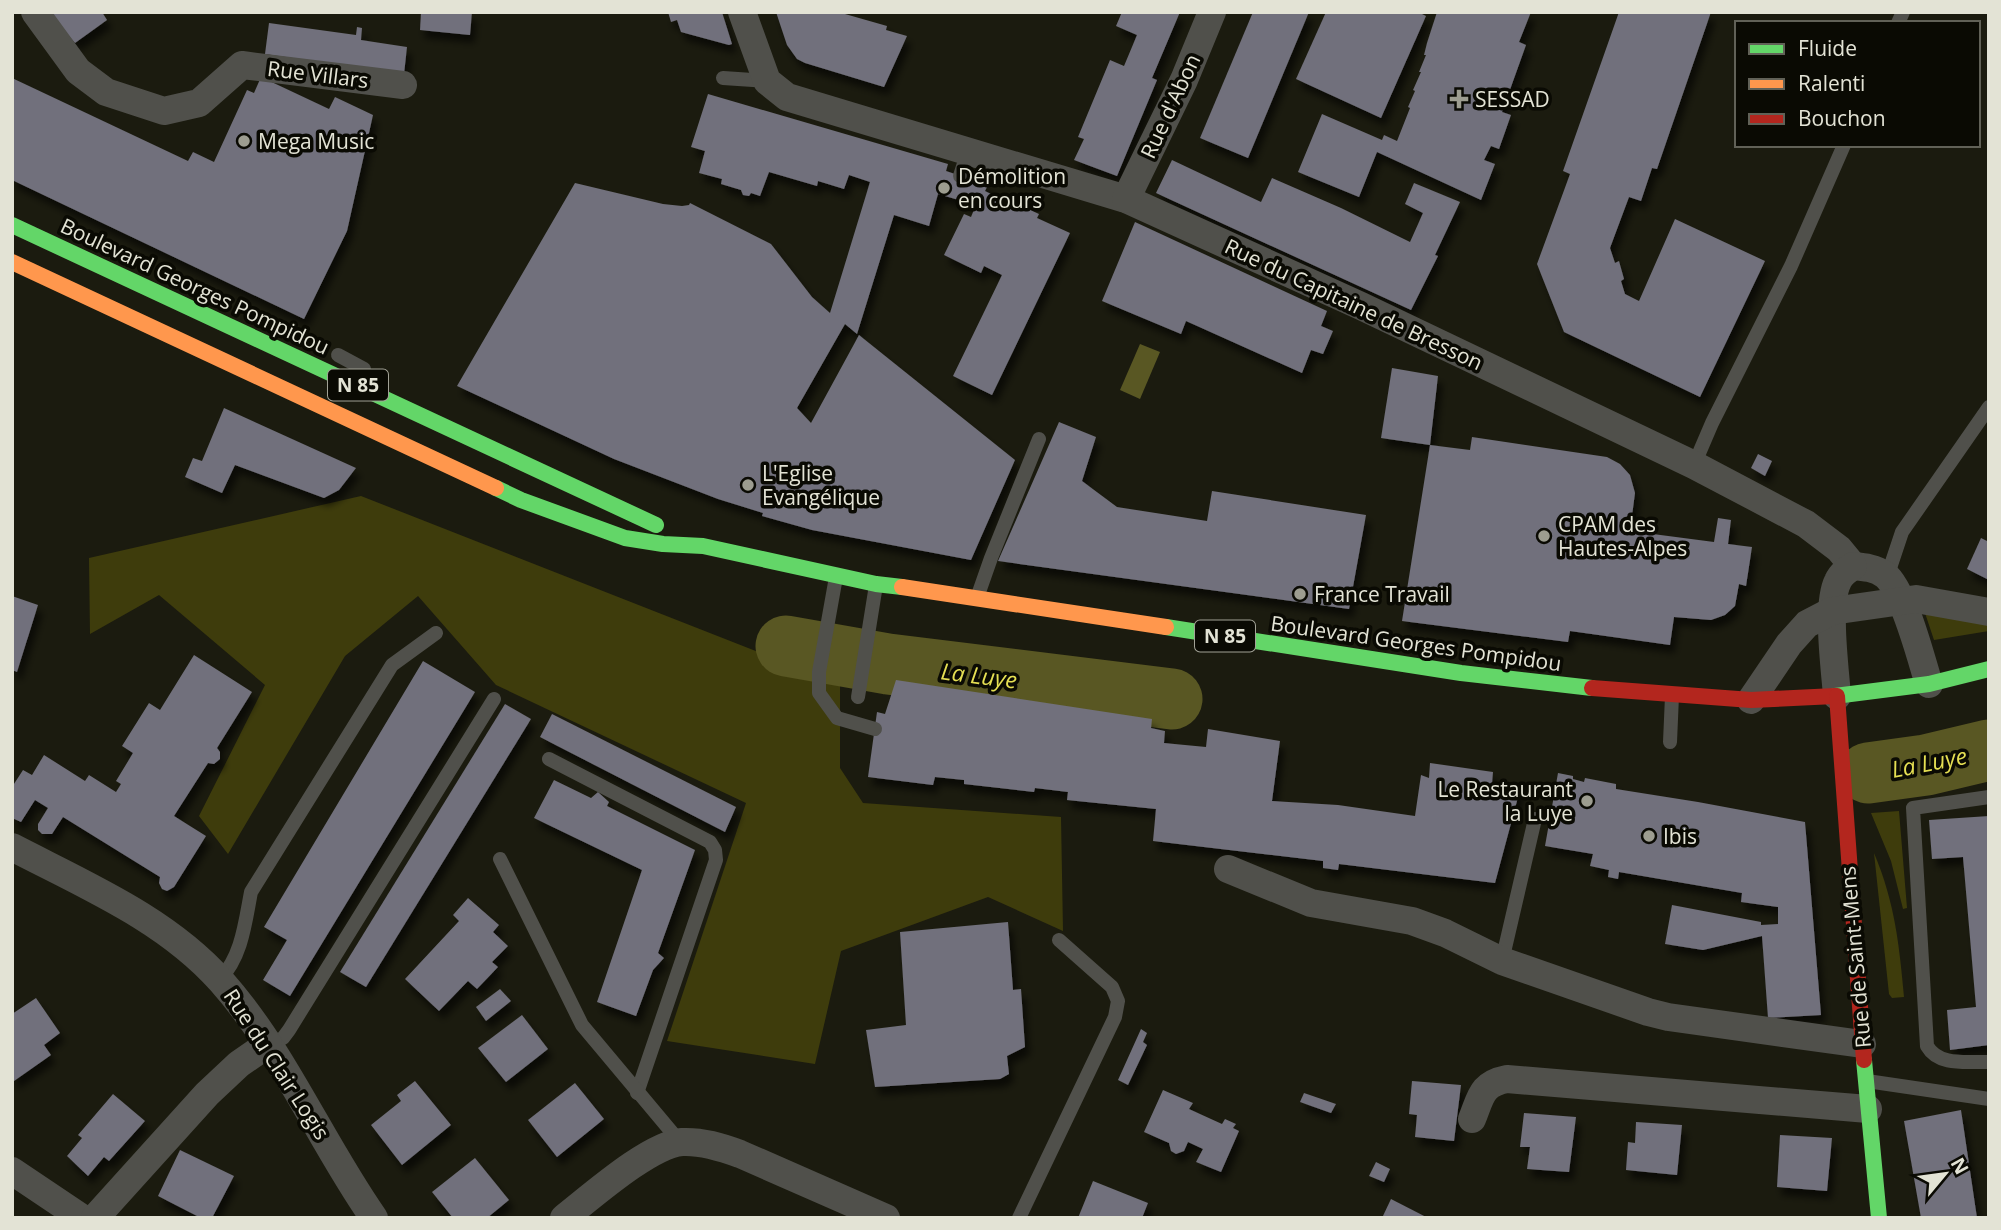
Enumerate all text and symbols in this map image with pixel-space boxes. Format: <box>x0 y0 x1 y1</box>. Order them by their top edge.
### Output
legend <box>1735 21 1980 147</box>
text: Fluide <box>1798 34 1857 62</box>
street label: Rue d'Abon <box>1134 49 1206 163</box>
street label: Rue Villars <box>266 54 370 94</box>
text: Ralenti <box>1798 69 1865 97</box>
place label: SESSAD <box>1475 85 1550 113</box>
marker: SESSAD <box>1449 89 1469 109</box>
text: Bouchon <box>1798 104 1886 132</box>
place label: Mega Music <box>258 127 374 155</box>
marker: Mega Music <box>236 133 252 149</box>
place label: Démolition en cours <box>958 162 1066 214</box>
marker: Démolition en cours <box>936 180 952 196</box>
street label: Boulevard Georges Pompidou <box>56 211 334 361</box>
street label: Rue du Capitaine de Bresson <box>1221 232 1487 376</box>
road number: N 85 <box>328 370 388 400</box>
place label: L'Eglise Evangélique <box>762 459 880 511</box>
marker: L'Eglise Evangélique <box>740 477 756 493</box>
place label: CPAM des Hautes-Alpes <box>1558 510 1687 562</box>
marker: CPAM des Hautes-Alpes <box>1536 528 1552 544</box>
place label: France Travail <box>1314 580 1450 608</box>
marker: France Travail <box>1292 586 1308 602</box>
street label: Boulevard Georges Pompidou <box>1269 609 1563 677</box>
road number: N 85 <box>1195 621 1255 652</box>
water label: La Luye <box>939 654 1019 696</box>
water label: La Luye <box>1888 739 1970 785</box>
place label: Le Restaurant la Luye <box>1437 775 1573 827</box>
marker: Le Restaurant la Luye <box>1579 793 1595 809</box>
place label: Ibis <box>1663 822 1697 850</box>
marker: Ibis <box>1641 828 1657 844</box>
street label: Rue de Saint-Mens <box>1833 865 1877 1049</box>
street label: Rue du Clair Logis <box>218 983 336 1145</box>
north arrow <box>1910 1139 1980 1209</box>
text: N <box>1945 1153 1975 1179</box>

